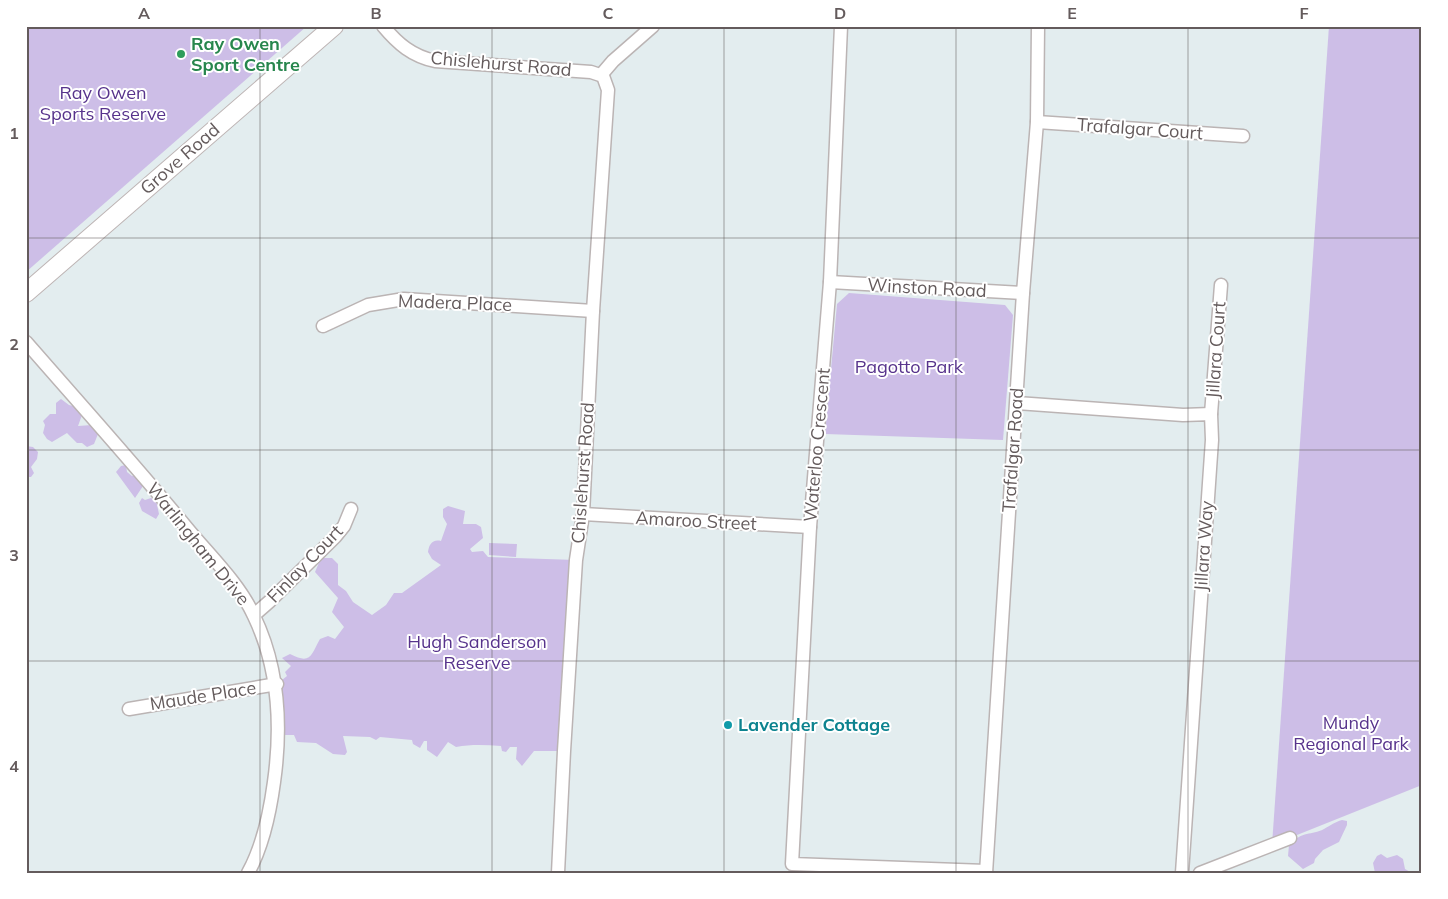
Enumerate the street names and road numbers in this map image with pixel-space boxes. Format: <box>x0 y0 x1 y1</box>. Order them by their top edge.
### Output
street label: Chislehurst Road <box>430 46 573 81</box>
street label: Trafalgar Court <box>1076 113 1204 144</box>
street label: Grove Road <box>135 118 224 199</box>
street label: Winston Road <box>867 273 987 302</box>
street label: Madera Place <box>398 289 512 316</box>
street label: Jillara Court <box>1201 301 1230 399</box>
street label: Waterloo Crescent <box>798 367 835 523</box>
street label: Trafalgar Road <box>997 387 1028 513</box>
street label: Chislehurst Road <box>566 402 599 544</box>
street label: Warlingham Drive <box>142 478 255 610</box>
street label: Jillara Way <box>1189 499 1218 592</box>
street label: Amaroo Street <box>635 506 757 535</box>
street label: Finlay Court <box>262 520 348 608</box>
street label: Maude Place <box>148 676 258 715</box>

